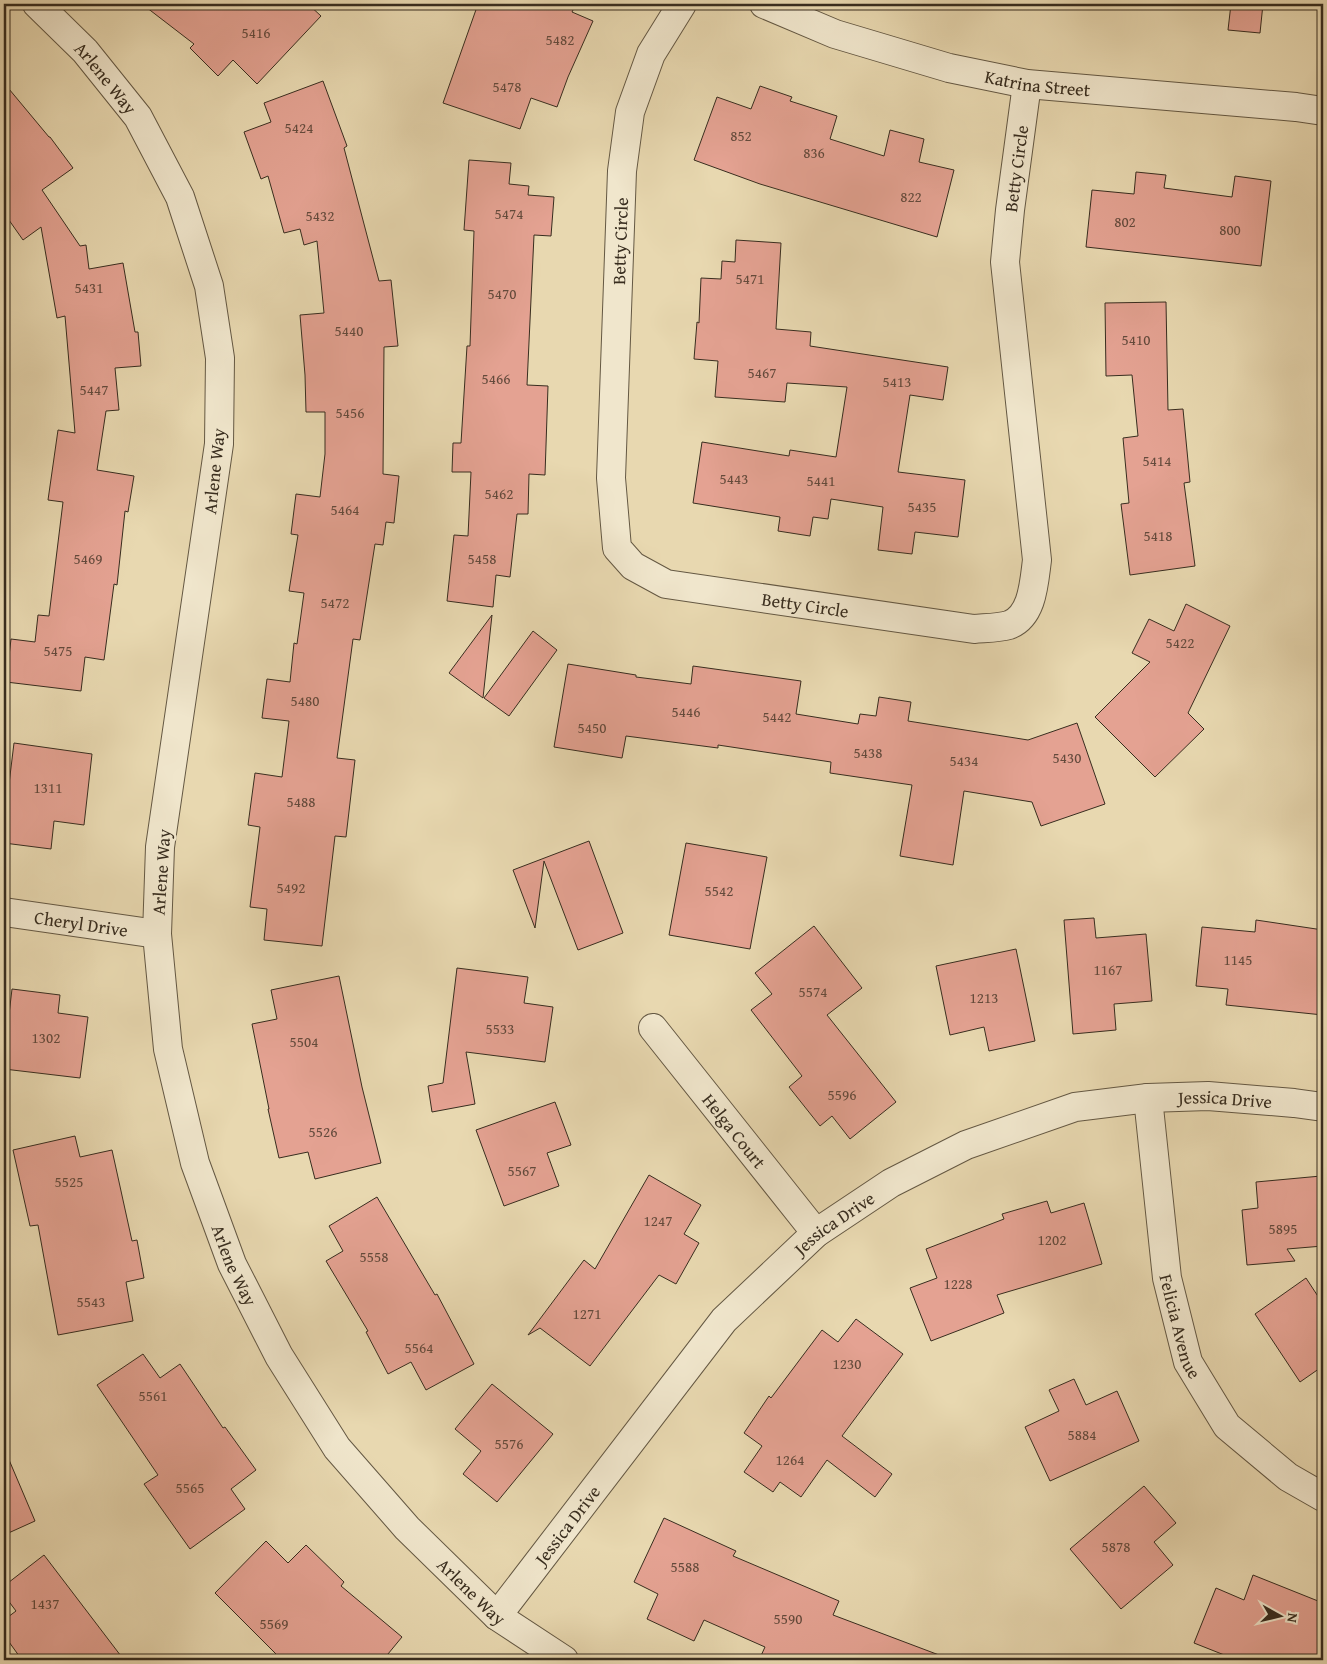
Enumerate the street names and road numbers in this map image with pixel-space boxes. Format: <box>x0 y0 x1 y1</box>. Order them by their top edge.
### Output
street label: Arlene Way <box>69 35 144 120</box>
street label: Katrina Street <box>982 62 1092 103</box>
street label: Betty Circle <box>996 123 1035 214</box>
street label: Betty Circle <box>605 197 635 285</box>
street label: Arlene Way <box>196 427 232 515</box>
street label: Betty Circle <box>760 585 851 624</box>
street label: Arlene Way <box>145 828 177 916</box>
street label: Cheryl Drive <box>33 903 130 943</box>
street label: Jessica Drive <box>1175 1082 1273 1115</box>
street label: Helga Court <box>696 1087 773 1174</box>
street label: Jessica Drive <box>786 1184 880 1263</box>
street label: Arlene Way <box>205 1220 265 1310</box>
street label: Felicia Avenue <box>1153 1271 1208 1384</box>
street label: Jessica Drive <box>526 1479 606 1572</box>
street label: Arlene Way <box>431 1551 511 1632</box>

